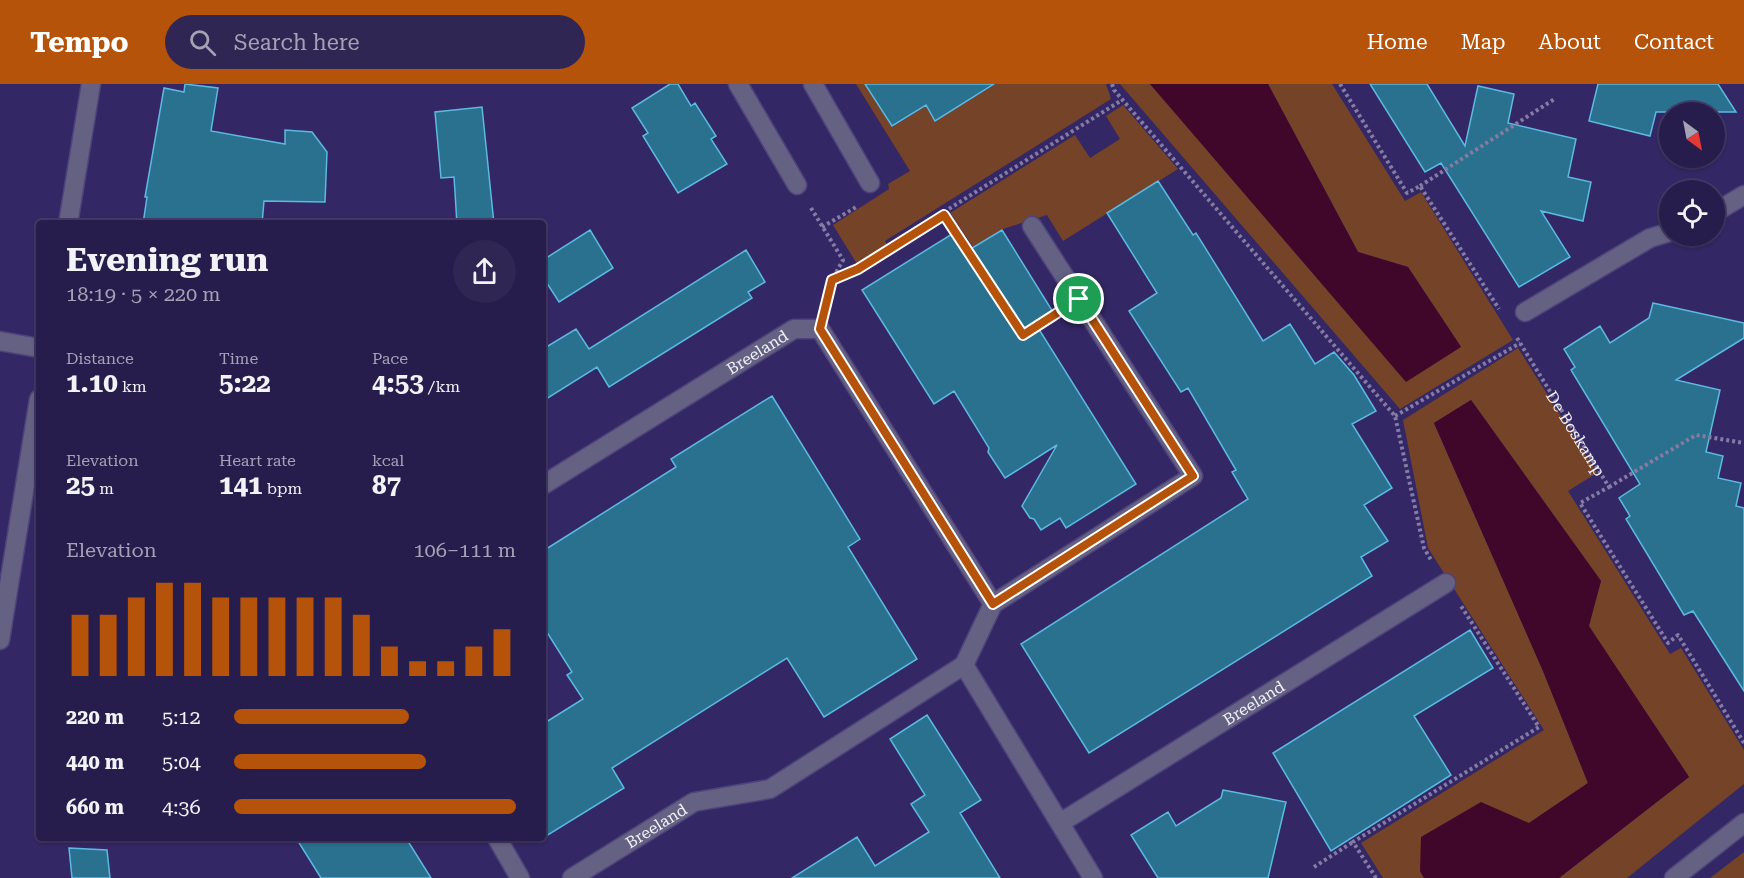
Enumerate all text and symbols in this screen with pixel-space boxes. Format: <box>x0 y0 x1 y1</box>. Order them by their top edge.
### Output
search box <box>165 15 585 69</box>
text: Tempo <box>30 26 129 59</box>
icon: search <box>186 26 219 59</box>
text: Search here <box>234 30 360 55</box>
text: Home <box>1367 30 1428 54</box>
text: Map <box>1461 30 1506 54</box>
text: About <box>1539 30 1601 54</box>
text: Contact <box>1634 30 1714 54</box>
north arrow <box>1659 102 1725 168</box>
map controls <box>1659 102 1725 246</box>
button: locate <box>1659 180 1725 246</box>
text: Evening run <box>66 240 268 279</box>
button: share <box>453 240 516 303</box>
pin <box>1053 273 1104 324</box>
text: 18:19 · 5 × 220 m <box>66 282 221 306</box>
icon: arrive <box>1062 282 1095 315</box>
street label: Breeland <box>723 326 792 379</box>
text: Distance <box>66 349 134 368</box>
text: Time <box>219 349 258 368</box>
text: Pace <box>372 349 408 368</box>
text: 1.10 <box>66 368 118 398</box>
text: 5:22 <box>219 368 271 398</box>
text: 4:53 <box>372 368 424 398</box>
text: km <box>118 377 147 396</box>
text: /km <box>424 377 460 396</box>
street label: De Boskamp <box>1542 387 1609 480</box>
text: Elevation <box>66 451 139 470</box>
text: Heart rate <box>219 451 296 470</box>
text: kcal <box>372 451 404 470</box>
text: 25 <box>66 470 95 500</box>
text: 141 <box>219 470 263 500</box>
text: 87 <box>372 470 401 500</box>
text: m <box>95 479 114 498</box>
text: bpm <box>263 479 302 498</box>
text: Elevation <box>66 538 157 562</box>
text: 106–111 m <box>413 538 516 562</box>
street label: Breeland <box>1220 677 1288 729</box>
text: 220 m <box>66 705 124 729</box>
text: 5:12 <box>162 705 201 729</box>
text: 440 m <box>66 750 124 774</box>
text: 5:04 <box>162 750 201 774</box>
text: 660 m <box>66 795 124 819</box>
text: 4:36 <box>162 795 201 819</box>
street label: Breeland <box>622 800 691 852</box>

